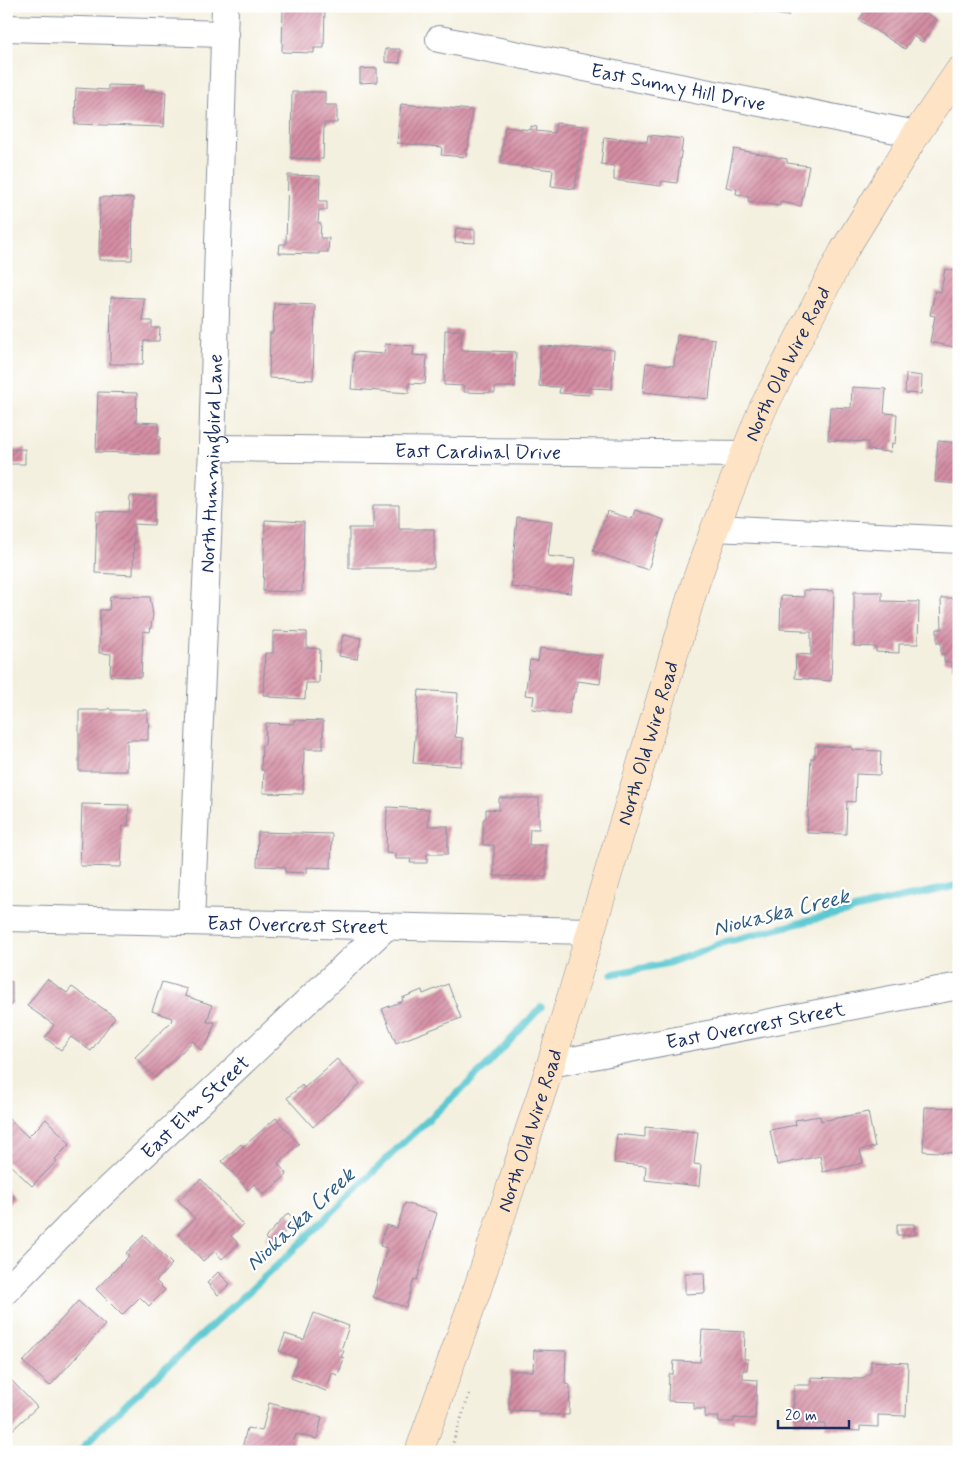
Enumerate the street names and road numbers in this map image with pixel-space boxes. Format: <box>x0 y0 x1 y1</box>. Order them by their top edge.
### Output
street label: East Sunny Hill Drive <box>588 58 768 119</box>
street label: North Old Wire Road <box>739 282 838 446</box>
street label: North Hummingbird Lane <box>194 353 230 574</box>
street label: East Cardinal Drive <box>395 438 561 467</box>
street label: North Old Wire Road <box>611 658 686 829</box>
street label: East Overcrest Street <box>207 910 389 942</box>
street label: East Overcrest Street <box>664 996 848 1057</box>
street label: North Old Wire Road <box>491 1046 570 1216</box>
street label: East Elm Street <box>136 1050 256 1166</box>

